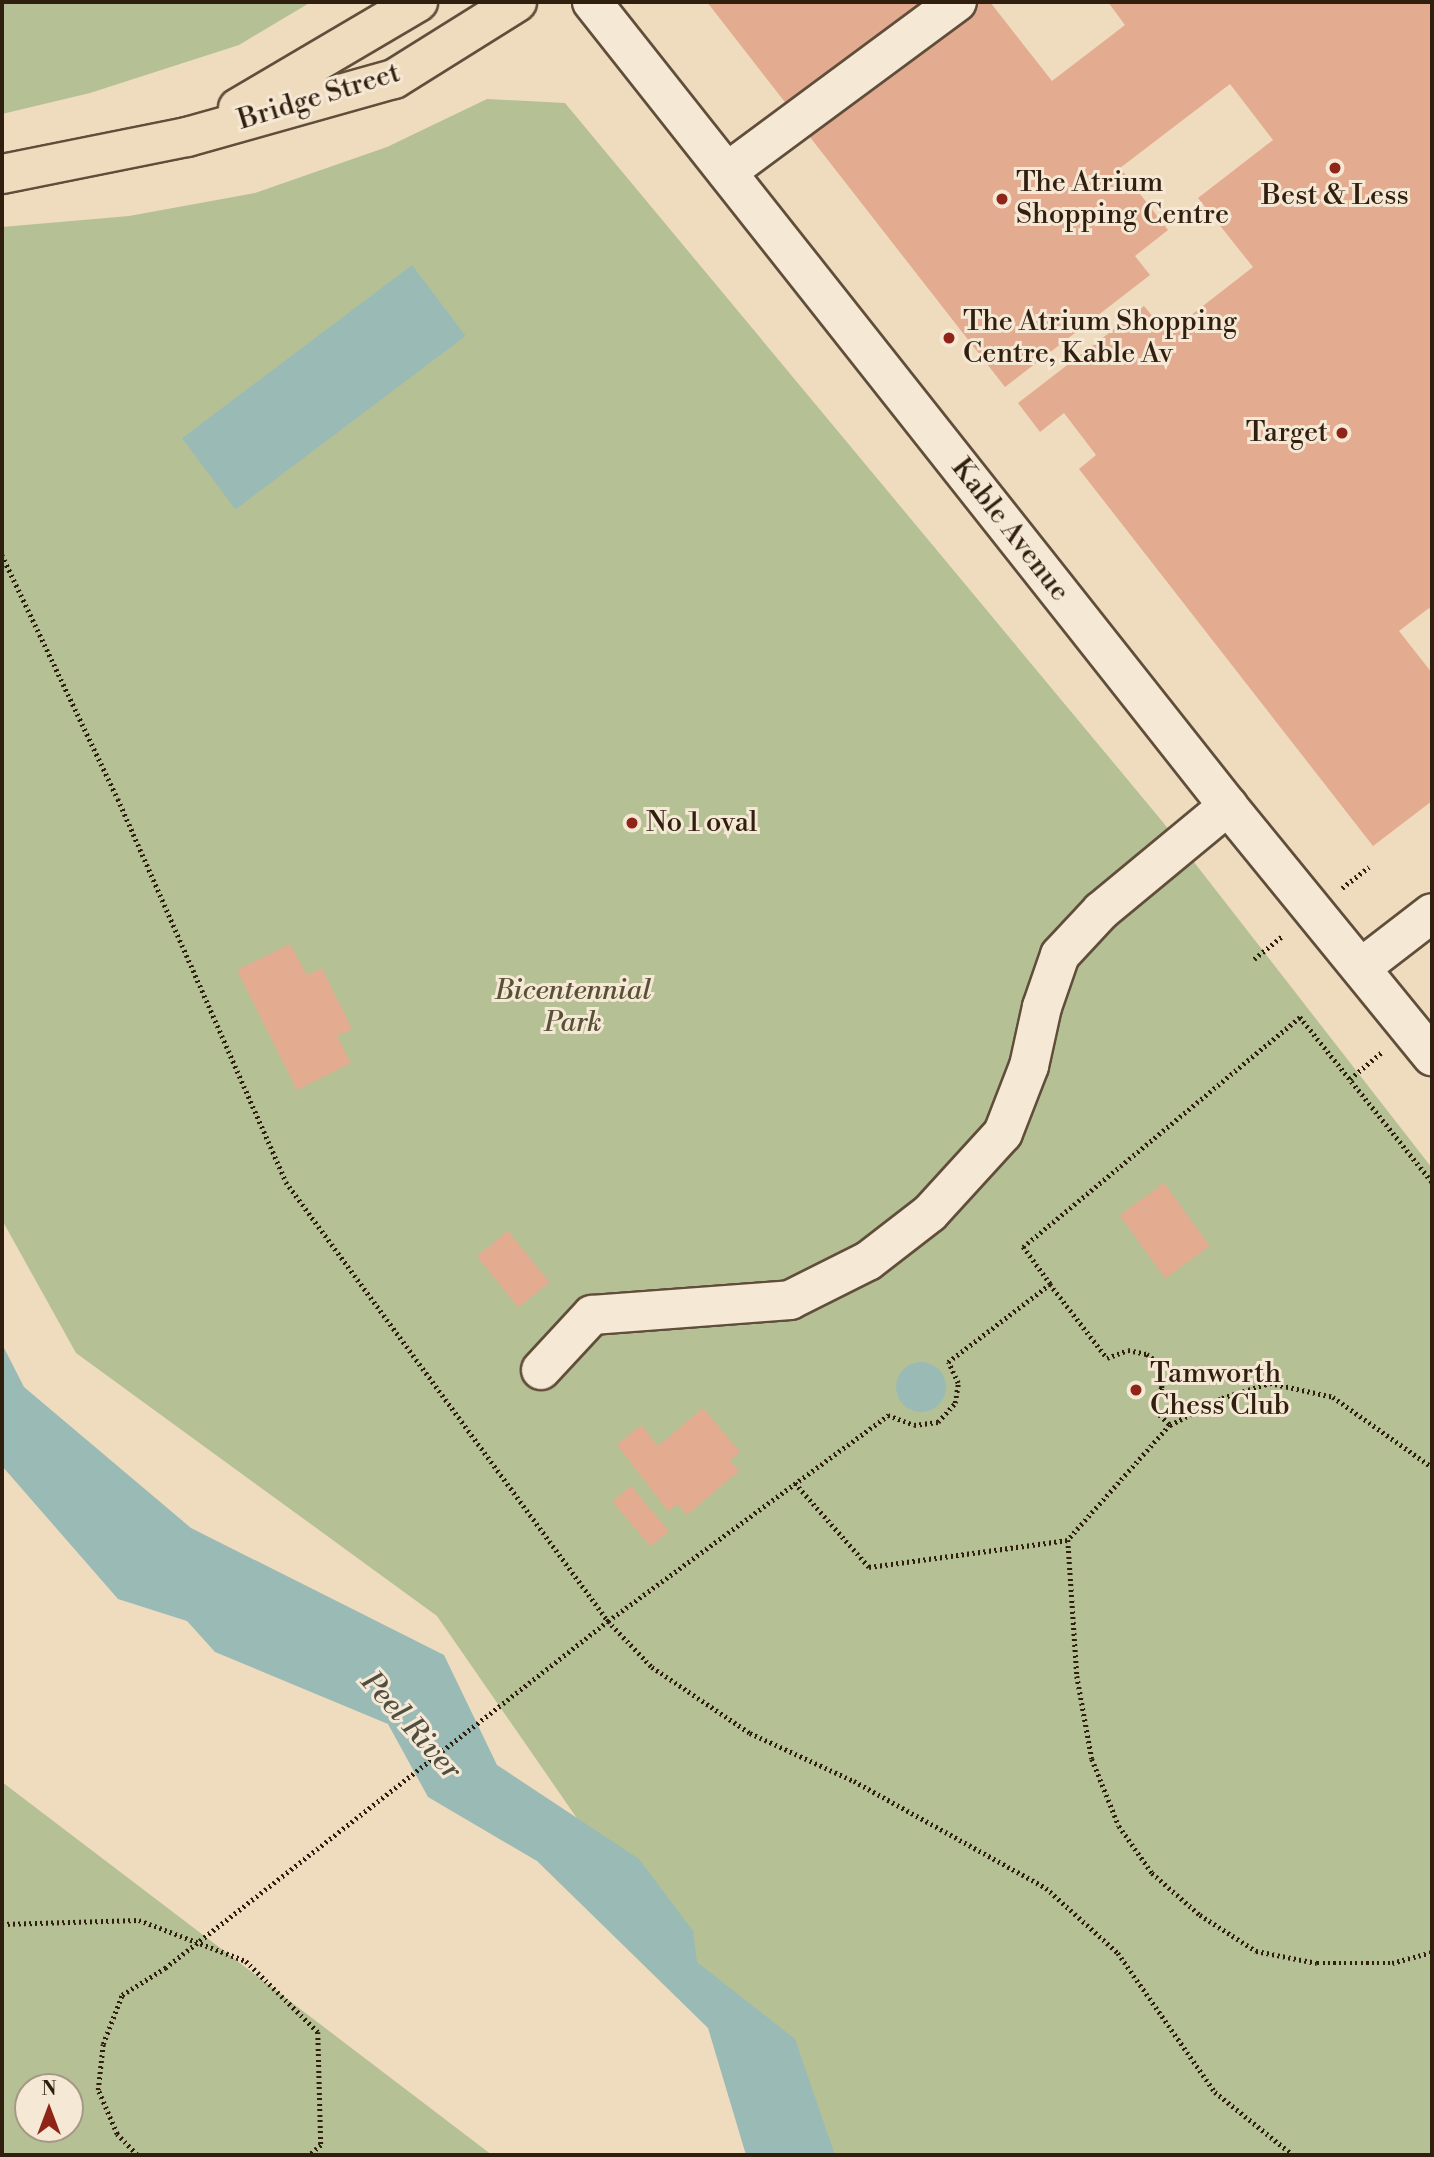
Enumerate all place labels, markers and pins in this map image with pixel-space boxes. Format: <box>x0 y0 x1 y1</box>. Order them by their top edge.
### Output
marker: Best & Less <box>1327 160 1343 176</box>
place label: The Atrium Shopping Centre <box>1016 166 1229 232</box>
place label: Best & Less <box>1261 179 1409 213</box>
marker: The Atrium Shopping Centre <box>994 191 1010 207</box>
place label: The Atrium Shopping Centre, Kable Av <box>963 305 1237 371</box>
marker: The Atrium Shopping Centre, Kable Av <box>941 330 957 346</box>
place label: Target <box>1246 416 1328 450</box>
marker: Target <box>1334 425 1350 441</box>
place label: No 1 oval <box>646 806 757 840</box>
marker: No 1 oval <box>624 815 640 831</box>
place label: Tamworth Chess Club <box>1150 1357 1290 1423</box>
marker: Tamworth Chess Club <box>1128 1382 1144 1398</box>

